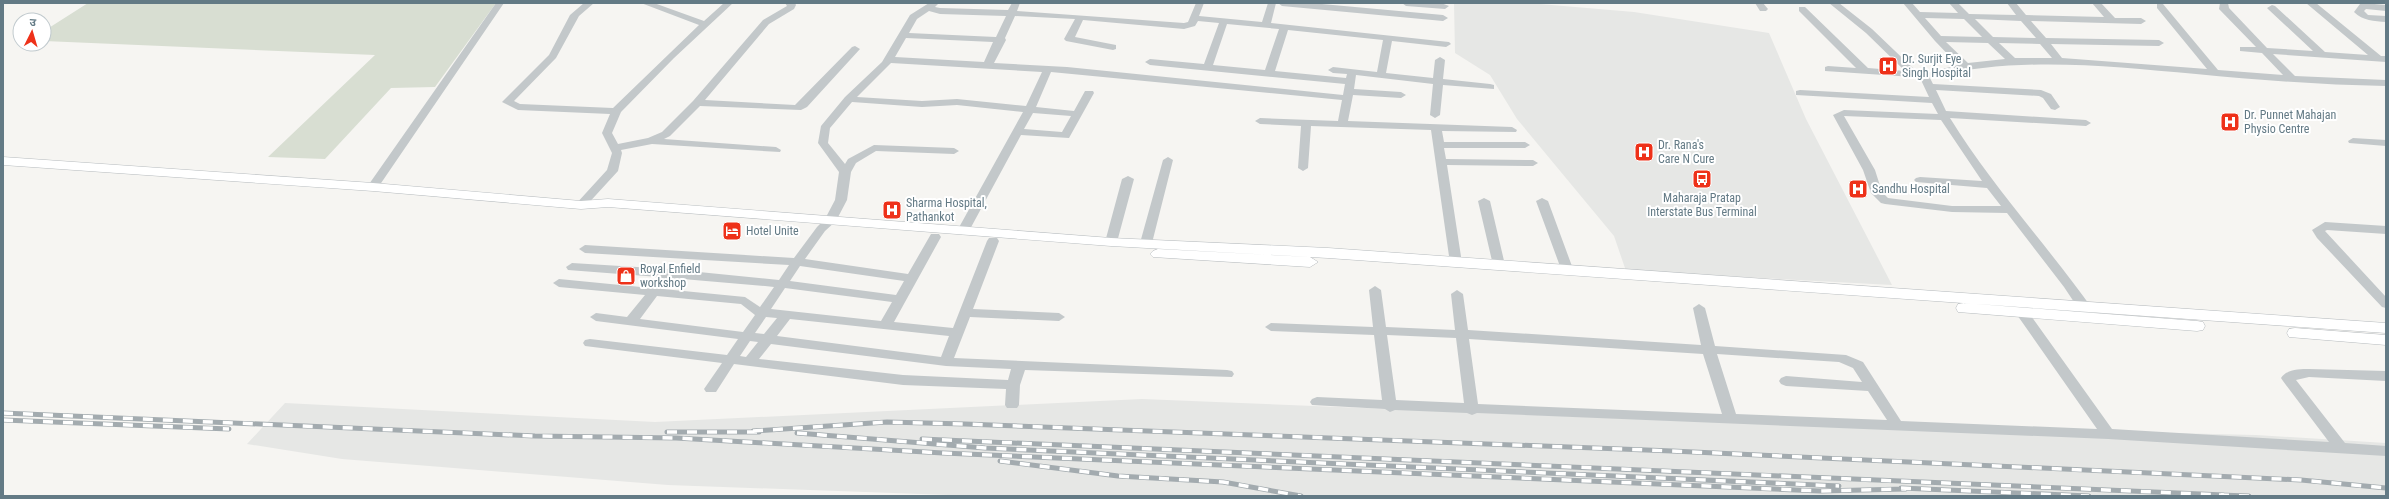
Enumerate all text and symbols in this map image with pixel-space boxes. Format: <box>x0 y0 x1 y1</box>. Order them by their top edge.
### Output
north arrow <box>12 12 52 52</box>
text: उ <box>29 16 37 29</box>
place label: Dr. Surjit Eye Singh Hospital <box>1902 52 1971 80</box>
hospital icon: Dr. Surjit Eye Singh Hospital <box>1877 55 1899 77</box>
place label: Dr. Punnet Mahajan Physio Centre <box>2244 108 2337 136</box>
hospital icon: Dr. Punnet Mahajan Physio Centre <box>2219 111 2241 133</box>
place label: Dr. Rana's Care N Cure <box>1658 138 1715 166</box>
hospital icon: Dr. Rana's Care N Cure <box>1633 141 1655 163</box>
bus stop icon: Maharaja Pratap Interstate Bus Terminal <box>1691 168 1713 190</box>
hospital icon: Sandhu Hospital <box>1847 178 1869 200</box>
place label: Sandhu Hospital <box>1872 182 1950 196</box>
place label: Maharaja Pratap Interstate Bus Terminal <box>1647 191 1757 219</box>
place label: Sharma Hospital, Pathankot <box>906 196 987 224</box>
hospital icon: Sharma Hospital, Pathankot <box>881 199 903 221</box>
hotel icon: Hotel Unite <box>721 220 743 242</box>
place label: Hotel Unite <box>746 224 799 238</box>
place label: Royal Enfield workshop <box>640 262 701 290</box>
shop icon: Royal Enfield workshop <box>615 265 637 287</box>

